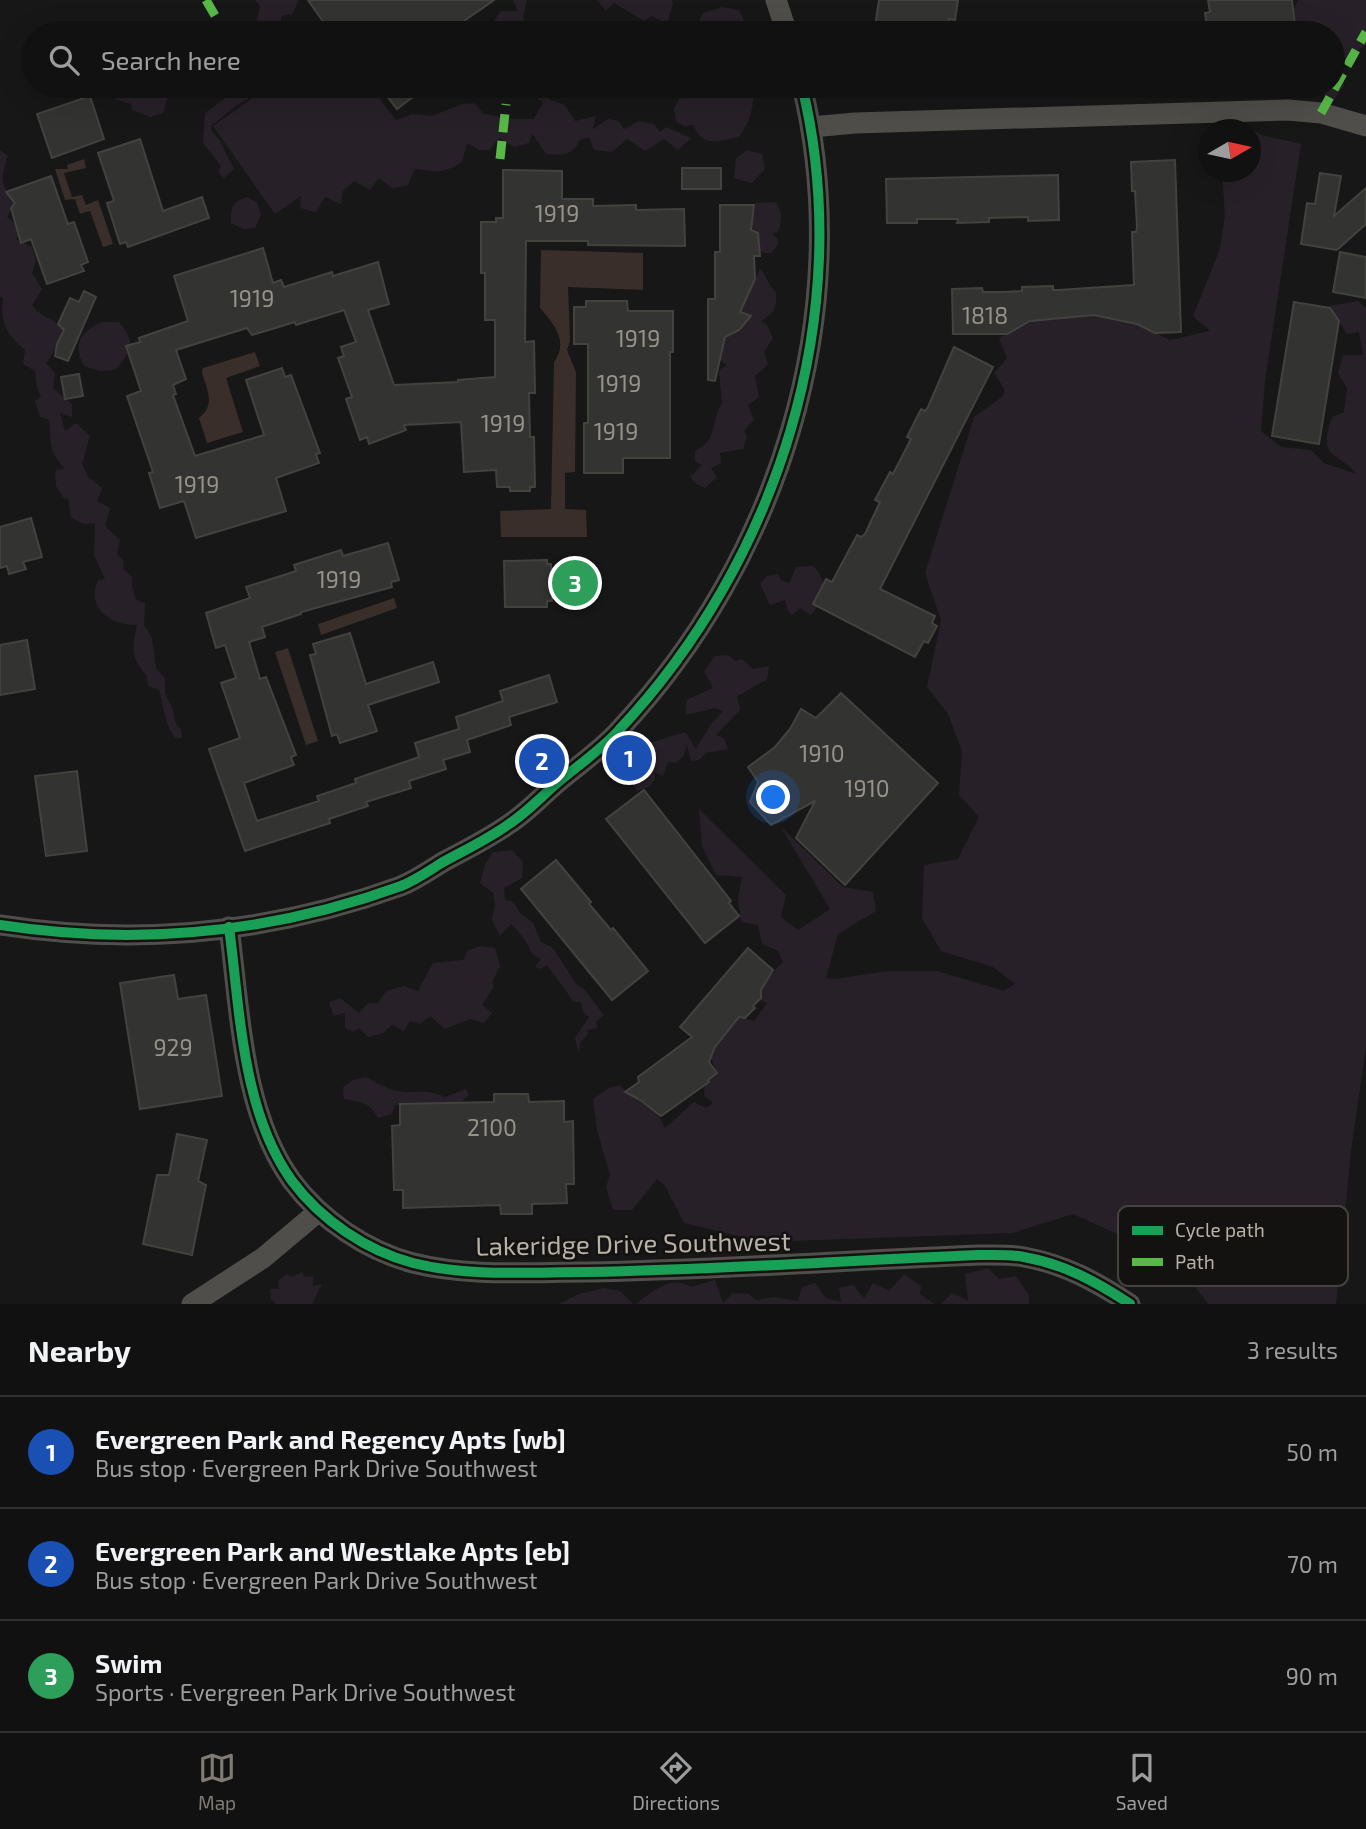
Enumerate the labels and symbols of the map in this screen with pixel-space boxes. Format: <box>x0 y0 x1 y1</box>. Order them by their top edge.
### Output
north arrow <box>1198 119 1261 182</box>
house number: 1919 <box>535 199 579 227</box>
house number: 1919 <box>230 284 274 312</box>
house number: 1818 <box>962 301 1008 329</box>
house number: 1919 <box>616 324 660 352</box>
house number: 1919 <box>597 369 641 397</box>
house number: 1919 <box>481 409 525 437</box>
house number: 1919 <box>594 417 638 445</box>
house number: 1919 <box>175 470 219 498</box>
pin: 3 <box>552 557 598 609</box>
house number: 1919 <box>317 565 361 593</box>
pin: 1 <box>606 732 652 784</box>
pin: 2 <box>519 735 565 787</box>
house number: 1910 <box>799 739 845 767</box>
house number: 1910 <box>844 774 890 802</box>
your location <box>756 780 790 814</box>
house number: 929 <box>153 1033 193 1061</box>
house number: 2100 <box>467 1113 517 1141</box>
legend <box>1118 1206 1348 1286</box>
text: Cycle path <box>1175 1218 1265 1241</box>
street label: Lakeridge Drive Southwest <box>475 1224 791 1261</box>
text: Path <box>1175 1250 1215 1273</box>

